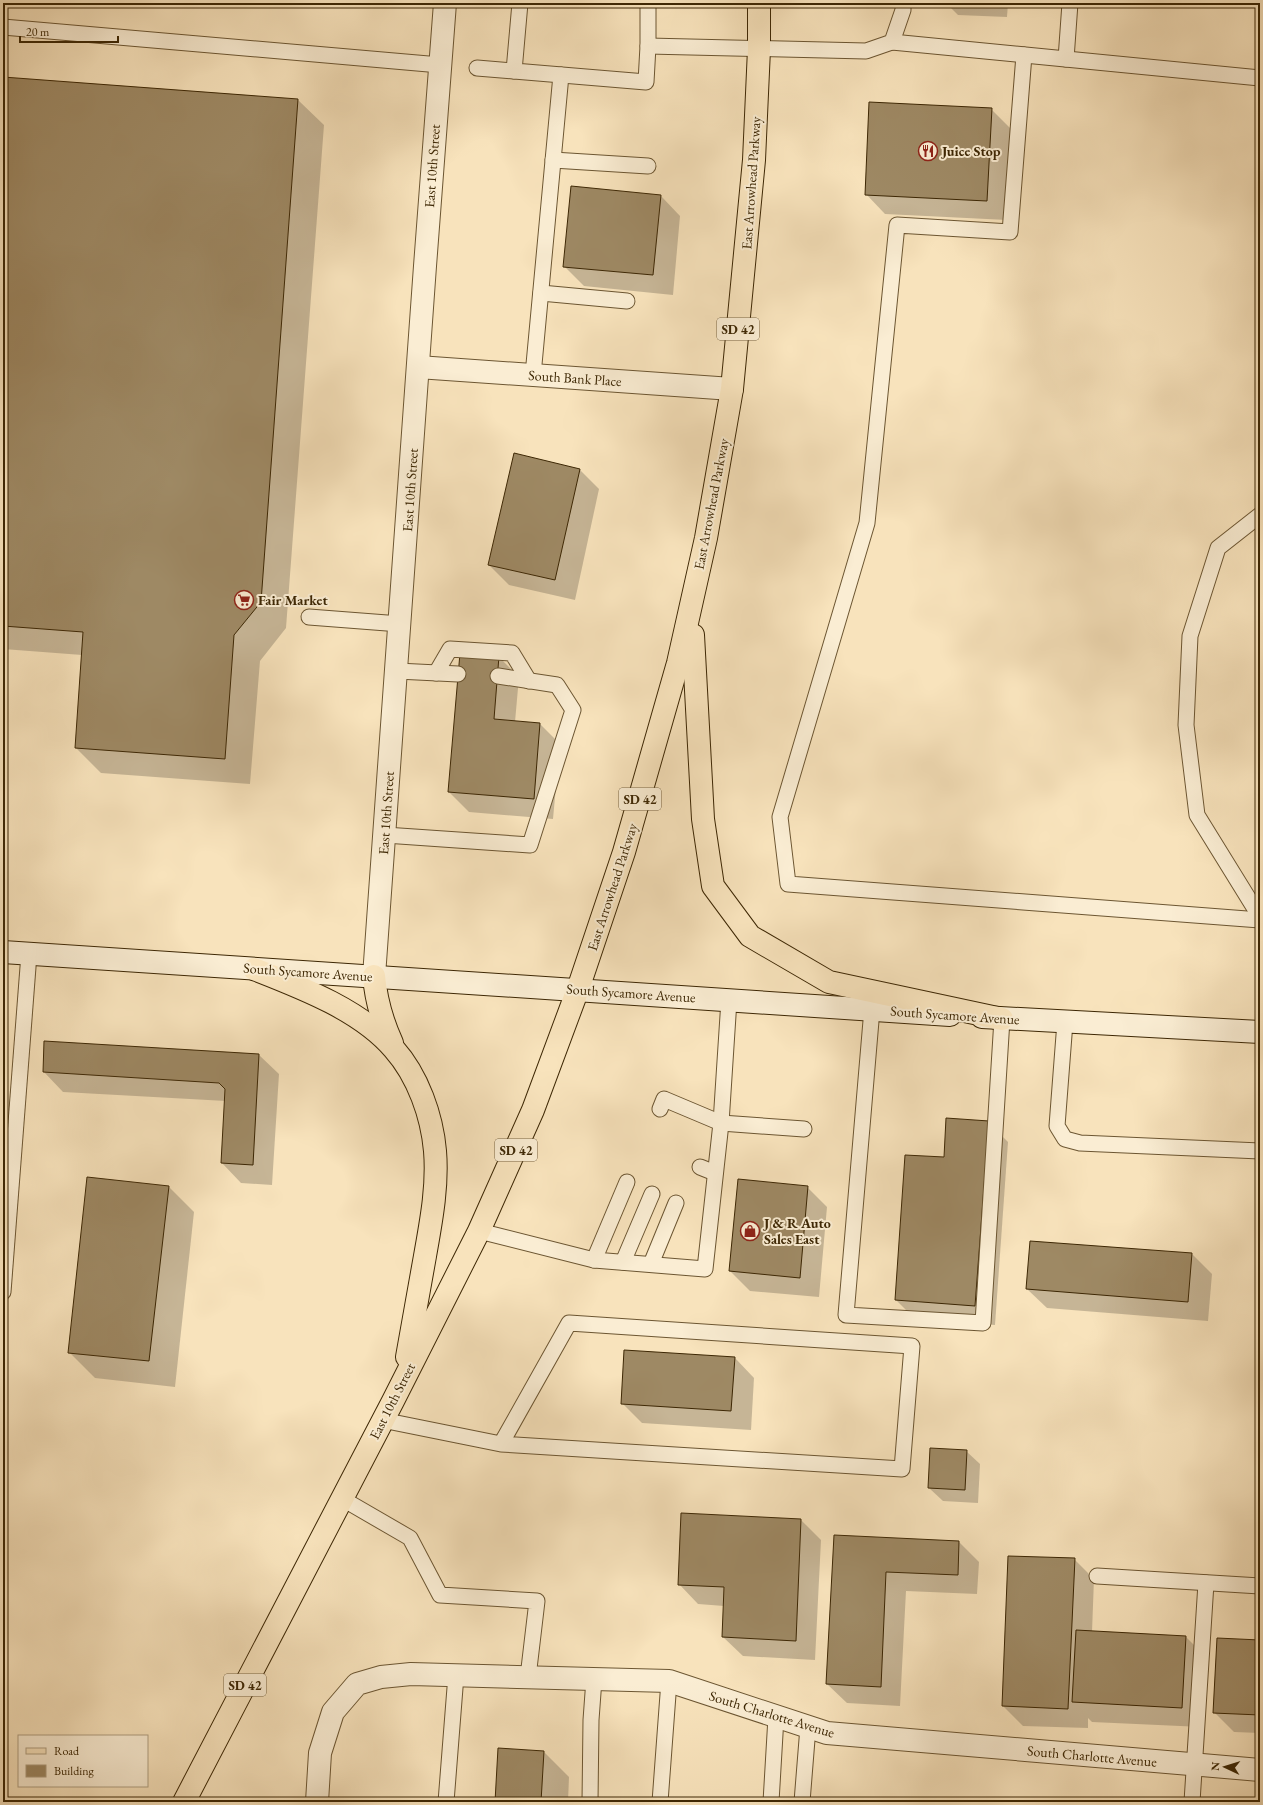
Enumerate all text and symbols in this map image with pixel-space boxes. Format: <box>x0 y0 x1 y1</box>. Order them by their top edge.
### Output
scale bar <box>20 18 118 44</box>
text: 20 m <box>26 24 50 40</box>
street label: East Arrowhead Parkway <box>737 115 765 250</box>
street label: East 10th Street <box>420 123 444 208</box>
restaurant icon: Juice Stop <box>917 140 939 162</box>
place label: Juice Stop <box>940 142 1001 160</box>
road number: SD 42 <box>717 318 759 340</box>
street label: South Bank Place <box>528 366 623 390</box>
street label: East Arrowhead Parkway <box>689 436 733 571</box>
street label: East 10th Street <box>398 447 422 532</box>
supermarket icon: Fair Market <box>233 589 255 611</box>
place label: Fair Market <box>258 591 328 609</box>
street label: East 10th Street <box>374 770 398 855</box>
road number: SD 42 <box>619 788 661 810</box>
street label: East Arrowhead Parkway <box>583 820 641 953</box>
street label: South Sycamore Avenue <box>243 959 374 986</box>
street label: South Sycamore Avenue <box>566 980 697 1007</box>
street label: South Sycamore Avenue <box>890 1002 1021 1029</box>
road number: SD 42 <box>495 1139 537 1161</box>
place label: J & R Auto Sales East <box>762 1214 831 1248</box>
shop icon: J & R Auto Sales East <box>739 1220 761 1242</box>
street label: East 10th Street <box>365 1359 419 1442</box>
road number: SD 42 <box>224 1674 266 1696</box>
street label: South Charlotte Avenue <box>707 1686 837 1742</box>
legend <box>18 1735 148 1787</box>
street label: South Charlotte Avenue <box>1026 1741 1158 1771</box>
text: Road <box>54 1743 80 1759</box>
north arrow <box>1205 1747 1245 1787</box>
text: N <box>1208 1761 1222 1771</box>
text: Building <box>54 1763 95 1779</box>

